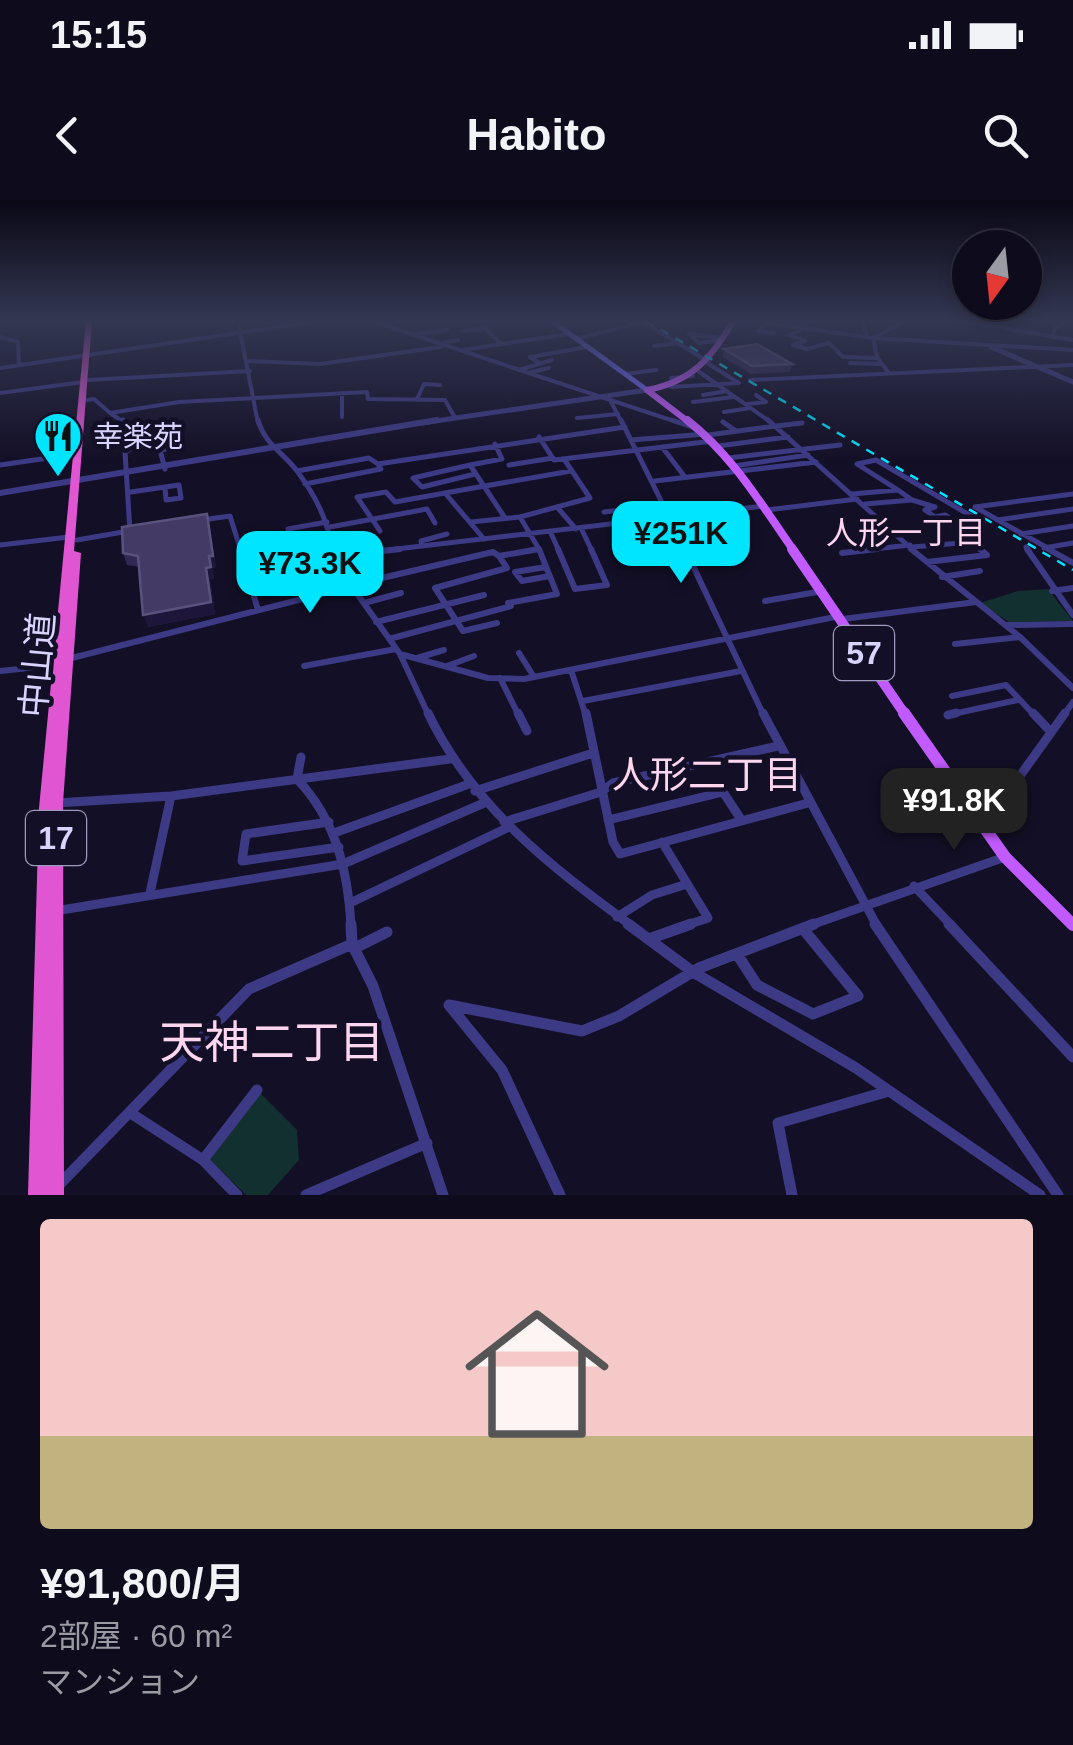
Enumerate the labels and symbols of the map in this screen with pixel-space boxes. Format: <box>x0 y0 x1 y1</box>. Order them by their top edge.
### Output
north arrow <box>952 230 1042 320</box>
restaurant icon: 幸楽苑 <box>32 410 84 478</box>
place label: 幸楽苑 <box>93 420 183 453</box>
pin: ¥251K <box>611 501 751 586</box>
district label: 人形一丁目 <box>826 515 986 551</box>
pin: ¥73.3K <box>229 531 391 616</box>
street label: 中山道 <box>13 611 61 719</box>
road number: 57 <box>834 626 894 680</box>
district label: 人形二丁目 <box>612 754 802 796</box>
pin: ¥91.8K <box>873 768 1035 853</box>
road number: 17 <box>26 811 86 865</box>
district label: 天神二丁目 <box>159 1017 385 1068</box>

